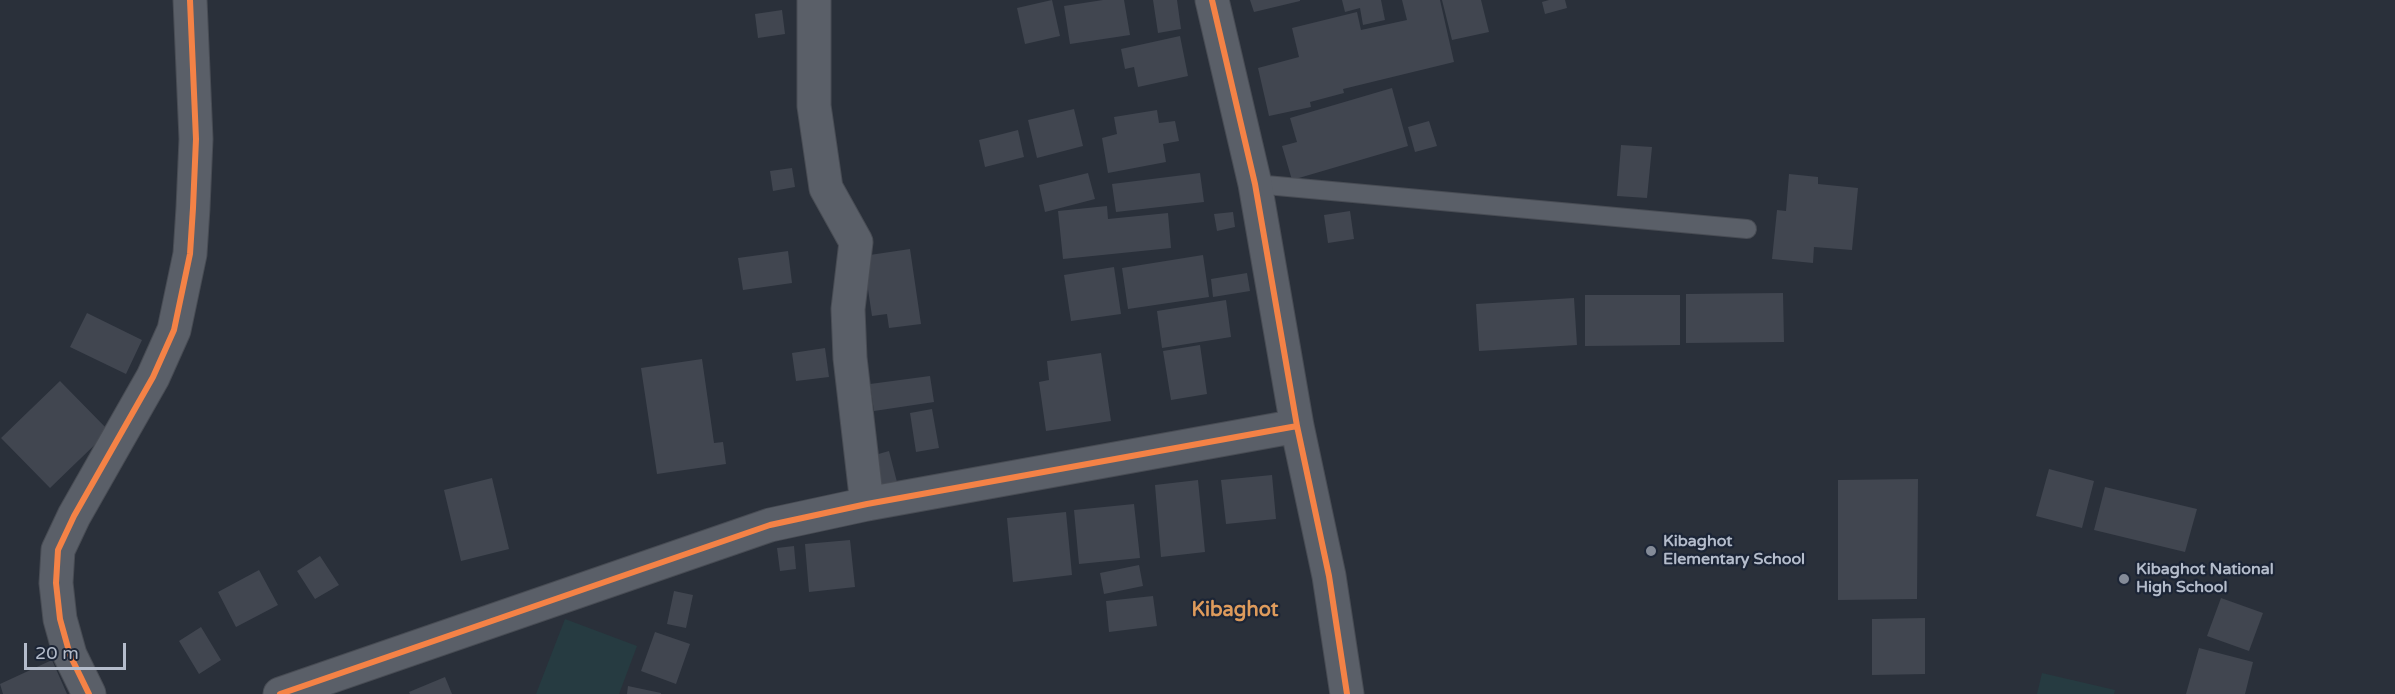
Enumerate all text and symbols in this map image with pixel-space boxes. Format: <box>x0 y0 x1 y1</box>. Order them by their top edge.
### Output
place label: Kibaghot Elementary School <box>1663 532 1805 570</box>
marker: Kibaghot Elementary School <box>1644 544 1658 558</box>
place label: Kibaghot National High School <box>2136 560 2274 598</box>
marker: Kibaghot National High School <box>2117 572 2131 586</box>
district label: Kibaghot <box>1192 599 1278 623</box>
scale bar <box>27 631 129 669</box>
text: 20 m <box>35 642 79 664</box>

